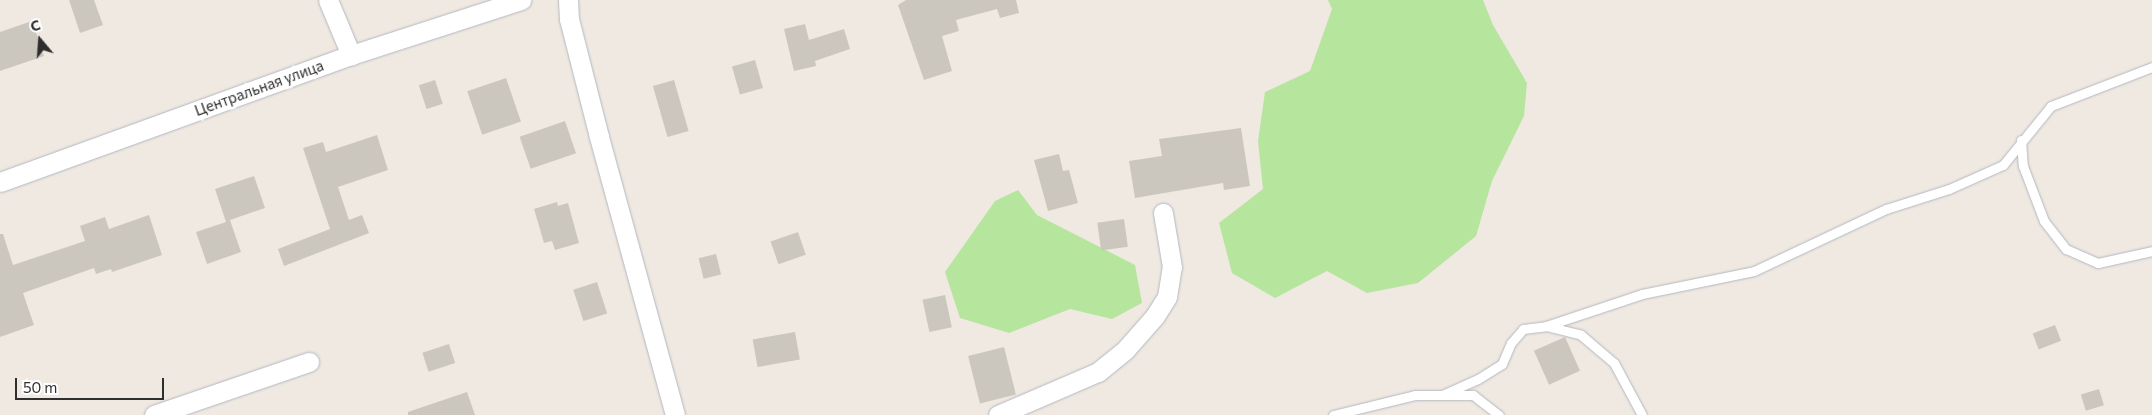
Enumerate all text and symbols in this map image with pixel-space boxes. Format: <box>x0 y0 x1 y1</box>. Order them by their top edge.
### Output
north arrow <box>15 15 65 65</box>
text: С <box>28 16 42 35</box>
street label: Центральная улица <box>192 56 326 120</box>
scale bar <box>18 368 166 400</box>
text: 50 m <box>23 378 57 396</box>

